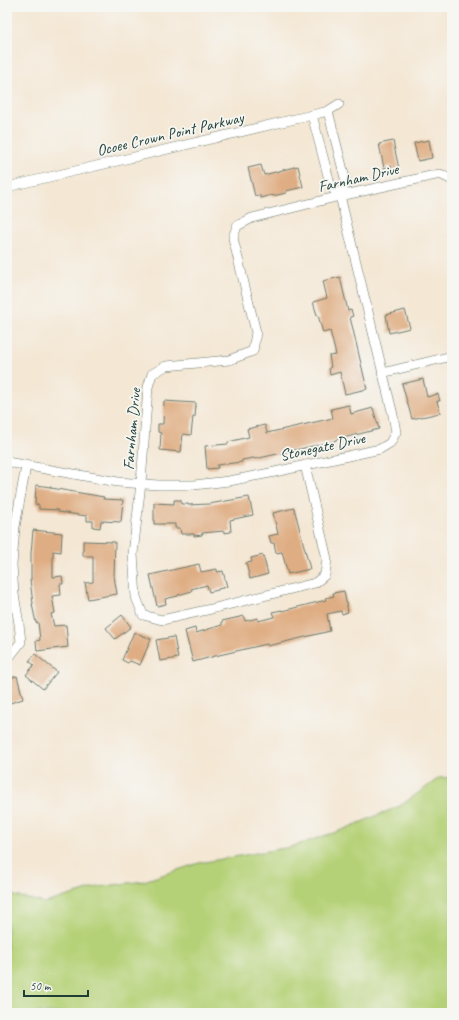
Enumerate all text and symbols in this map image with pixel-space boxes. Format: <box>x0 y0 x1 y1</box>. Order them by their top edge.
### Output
street label: Ocoee Crown Point Parkway <box>95 107 247 161</box>
street label: Farnham Drive <box>316 159 402 197</box>
street label: Farnham Drive <box>118 386 146 471</box>
street label: Stonegate Drive <box>278 428 368 466</box>
scale bar <box>24 972 88 998</box>
text: 50 m <box>30 978 52 994</box>

